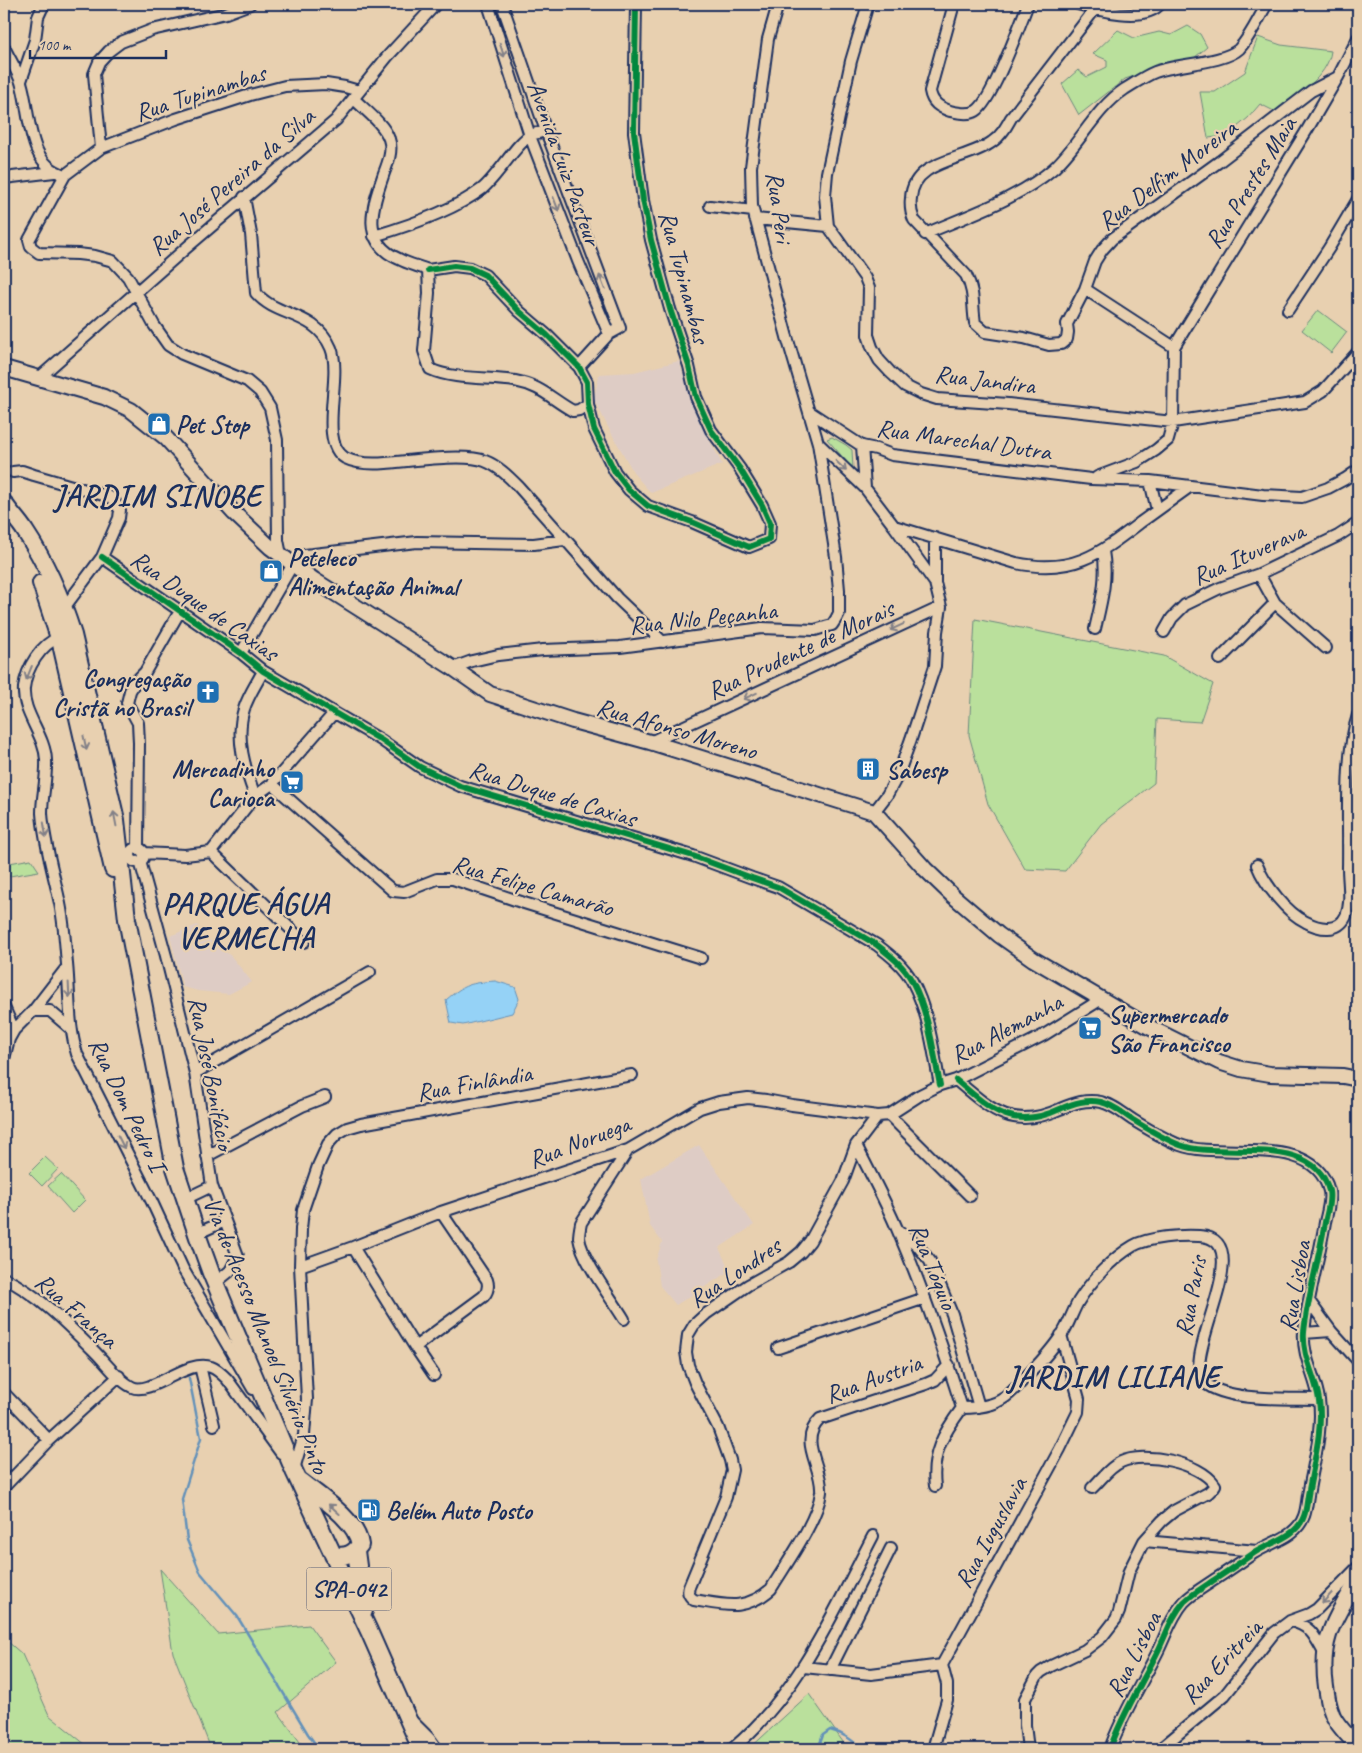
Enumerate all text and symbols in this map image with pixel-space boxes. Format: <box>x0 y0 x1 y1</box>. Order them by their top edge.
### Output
scale bar <box>30 28 166 60</box>
text: 100 m <box>38 36 72 55</box>
one-way arrow <box>498 42 508 58</box>
street label: Rua Tupinambas <box>131 56 272 129</box>
street label: Avenida Luiz Pasteur <box>520 77 610 253</box>
street label: Rua José Pereira da Silva <box>142 99 323 263</box>
street label: Rua Prestes Maia <box>1198 109 1305 254</box>
street label: Rua Delfim Moreira <box>1092 111 1245 238</box>
street label: Rua Peri <box>758 170 800 248</box>
one-way arrow <box>552 195 561 211</box>
street label: Rua Tupinambas <box>651 208 718 349</box>
one-way arrow <box>597 275 606 290</box>
street label: Rua Jandira <box>933 358 1039 402</box>
place label: Pet Stop <box>176 409 252 441</box>
shop icon: Pet Stop <box>146 411 172 437</box>
street label: Rua Marechal Dutra <box>875 412 1055 468</box>
one-way arrow <box>835 459 847 471</box>
district label: JARDIM SINOBE <box>52 477 265 515</box>
street label: Rua Ituverava <box>1187 514 1312 593</box>
place label: Peteleco Alimentação Animal <box>288 542 463 603</box>
street label: Rua Duque de Caxias <box>124 543 287 670</box>
shop icon: Peteleco Alimentação Animal <box>258 558 284 584</box>
street label: Rua Prudente de Morais <box>702 592 901 707</box>
street label: Rua Nilo Peçanha <box>628 594 780 642</box>
one-way arrow <box>890 623 905 633</box>
place label: Congregação Cristã no Brasil <box>53 663 195 724</box>
one-way arrow <box>24 664 33 680</box>
church icon: Congregação Cristã no Brasil <box>195 679 221 705</box>
street label: Rua Afonso Moreno <box>593 691 762 767</box>
one-way arrow <box>743 692 758 701</box>
one-way arrow <box>81 735 90 751</box>
place label: Mercadinho Carioca <box>172 753 276 814</box>
street label: Rua Duque de Caxias <box>465 753 642 835</box>
place label: Sabesp <box>886 754 949 786</box>
building icon: Sabesp <box>855 756 881 782</box>
supermarket icon: Mercadinho Carioca <box>279 769 305 795</box>
one-way arrow <box>110 811 119 827</box>
one-way arrow <box>40 822 50 838</box>
street label: Rua Felipe Camarão <box>449 848 618 925</box>
district label: PARQUE ÁGUA VERMELHA <box>162 885 331 957</box>
one-way arrow <box>64 982 73 998</box>
street label: Rua Alemanha <box>945 985 1070 1072</box>
street label: Rua José Bonifácio <box>180 994 242 1156</box>
place label: Supermercado São Francisco <box>1108 999 1232 1060</box>
supermarket icon: Supermercado São Francisco <box>1077 1015 1103 1041</box>
street label: Rua Dom Pedro I <box>81 1032 176 1182</box>
street label: Rua Finlândia <box>414 1057 536 1109</box>
street label: Rua Noruega <box>524 1107 637 1176</box>
one-way arrow <box>116 1134 126 1149</box>
street label: Via de Acesso Manoel Silvério Pinto <box>196 1192 337 1480</box>
street label: Rua Tóquio <box>901 1219 965 1315</box>
street label: Rua Londres <box>682 1229 789 1315</box>
street label: Rua Lisboa <box>1271 1236 1319 1334</box>
street label: Rua Paris <box>1168 1251 1215 1339</box>
street label: Rua França <box>28 1266 126 1357</box>
street label: Rua Austria <box>821 1346 928 1411</box>
district label: JARDIM LILIANE <box>1005 1358 1224 1396</box>
street label: Rua Iuguslavia <box>947 1470 1035 1594</box>
place label: Belém Auto Posto <box>386 1495 534 1527</box>
fuel station icon: Belém Auto Posto <box>356 1497 382 1523</box>
one-way arrow <box>328 1503 340 1515</box>
road number: SPA-042 <box>306 1568 392 1610</box>
one-way arrow <box>1321 1592 1333 1605</box>
street label: Rua Lisboa <box>1099 1605 1170 1703</box>
street label: Rua Eritreia <box>1174 1610 1271 1711</box>

